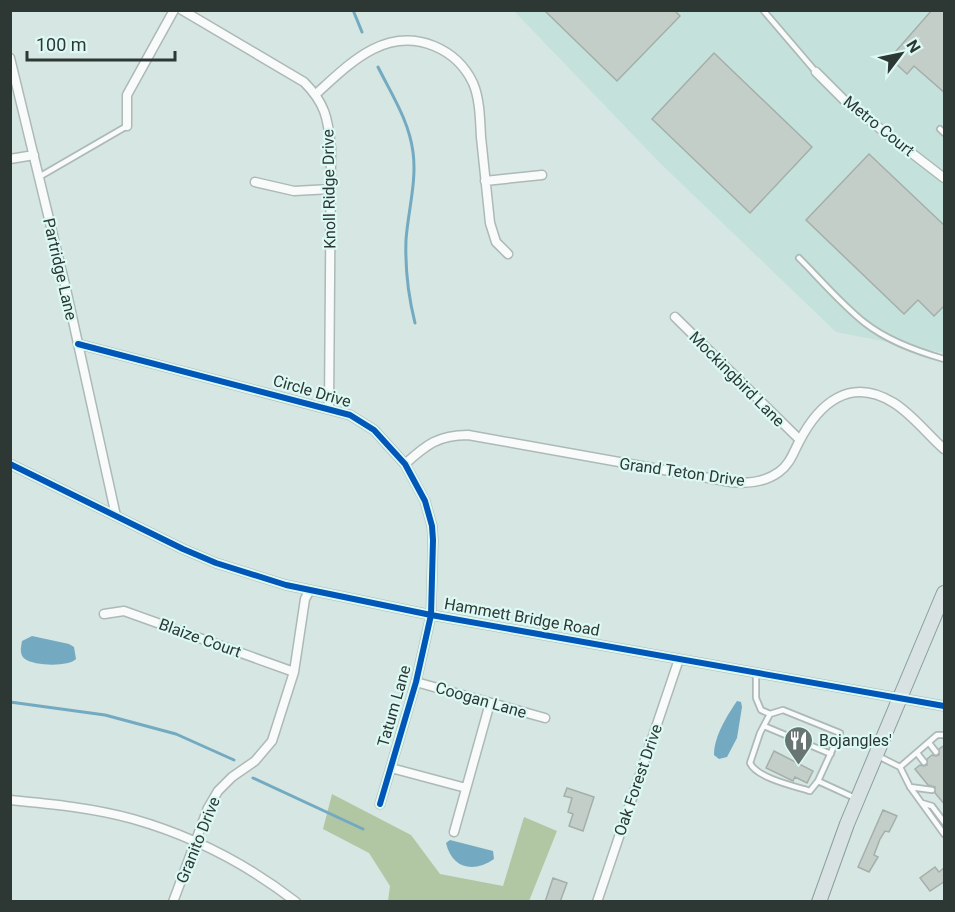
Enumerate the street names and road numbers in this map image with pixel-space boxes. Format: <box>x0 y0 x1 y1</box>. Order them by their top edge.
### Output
street label: Metro Court <box>840 92 918 160</box>
street label: Knoll Ridge Drive <box>318 129 340 249</box>
street label: Partridge Lane <box>39 216 81 322</box>
street label: Mockingbird Lane <box>685 327 789 431</box>
street label: Circle Drive <box>271 371 353 411</box>
street label: Grand Teton Drive <box>618 454 746 490</box>
street label: Hammett Bridge Road <box>443 594 601 640</box>
street label: Blaize Court <box>156 614 244 662</box>
street label: Tatum Lane <box>373 663 415 749</box>
street label: Coogan Lane <box>433 678 529 722</box>
street label: Oak Forest Drive <box>610 722 666 838</box>
street label: Granito Drive <box>172 794 224 886</box>

